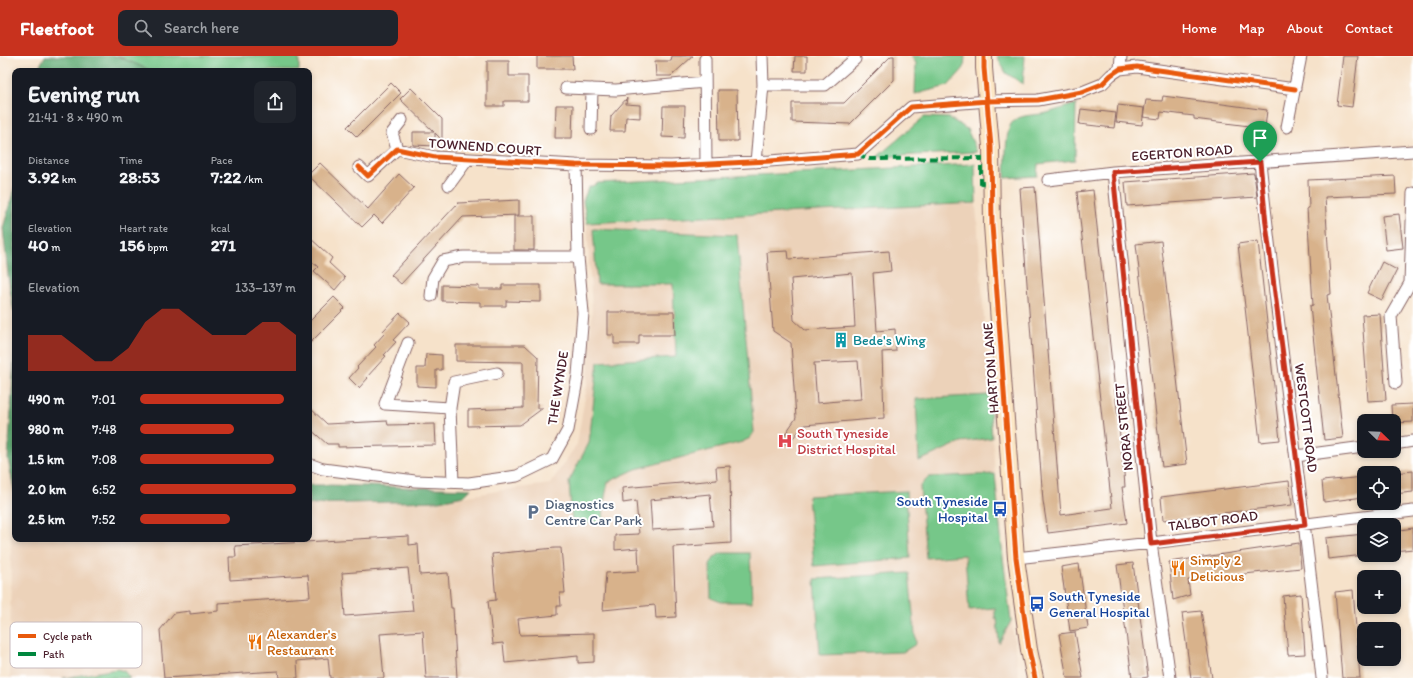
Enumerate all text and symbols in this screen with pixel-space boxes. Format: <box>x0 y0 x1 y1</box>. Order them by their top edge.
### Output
search box <box>118 10 398 46</box>
text: Fleetfoot <box>20 17 94 40</box>
icon: search <box>132 17 154 39</box>
text: Search here <box>164 19 239 37</box>
text: Home <box>1182 20 1217 37</box>
text: Map <box>1239 20 1265 37</box>
text: About <box>1287 20 1323 37</box>
text: Contact <box>1345 20 1393 37</box>
text: Evening run <box>28 81 140 108</box>
button: share <box>254 81 296 123</box>
text: 21:41 · 8 × 490 m <box>28 110 123 125</box>
pin <box>1243 121 1277 162</box>
icon: arrive <box>1249 127 1271 149</box>
street label: TOWNEND COURT <box>428 135 542 159</box>
street label: EGERTON ROAD <box>1131 141 1233 165</box>
text: Distance <box>28 154 69 167</box>
text: Time <box>119 154 143 167</box>
text: Pace <box>211 154 233 167</box>
text: 3.92 <box>28 167 59 187</box>
text: 28:53 <box>119 167 160 187</box>
text: 7:22 <box>211 167 241 187</box>
text: km <box>59 173 76 186</box>
text: /km <box>241 173 263 186</box>
text: Elevation <box>28 222 72 235</box>
text: Heart rate <box>119 222 168 235</box>
text: kcal <box>211 222 230 235</box>
text: 40 <box>28 235 49 255</box>
text: 156 <box>119 235 145 255</box>
text: 271 <box>211 235 236 255</box>
text: m <box>49 241 60 254</box>
text: bpm <box>145 241 168 254</box>
text: Elevation <box>28 280 80 295</box>
text: 133–137 m <box>235 280 296 295</box>
street label: HARTON LANE <box>979 322 1003 414</box>
building icon: Bede's Wing <box>832 331 850 349</box>
place label: Bede's Wing <box>853 332 927 349</box>
street label: THE WYNDE <box>544 350 572 426</box>
street label: WESTCOTT ROAD <box>1291 362 1321 474</box>
street label: NORA STREET <box>1111 382 1137 472</box>
text: 490 m <box>28 392 64 407</box>
text: 7:01 <box>92 392 116 407</box>
north arrow <box>1357 414 1401 458</box>
map controls <box>1357 414 1401 666</box>
text: 980 m <box>28 422 64 437</box>
text: 7:48 <box>92 422 117 437</box>
place label: South Tyneside District Hospital <box>797 425 896 458</box>
hospital icon: South Tyneside District Hospital <box>776 432 794 450</box>
text: 1.5 km <box>28 452 64 467</box>
text: 7:08 <box>92 452 117 467</box>
button: locate <box>1357 466 1401 510</box>
text: 2.0 km <box>28 482 66 497</box>
text: 6:52 <box>92 482 116 497</box>
place label: South Tyneside Hospital <box>897 493 988 526</box>
place label: Diagnostics Centre Car Park <box>545 496 643 529</box>
bus stop icon: South Tyneside Hospital <box>991 500 1009 518</box>
parking icon: Diagnostics Centre Car Park <box>524 503 542 521</box>
street label: TALBOT ROAD <box>1167 507 1259 535</box>
text: 2.5 km <box>28 512 65 527</box>
text: 7:52 <box>92 512 115 527</box>
button: layers <box>1357 518 1401 562</box>
place label: Simply 2 Delicious <box>1190 552 1245 585</box>
restaurant icon: Simply 2 Delicious <box>1169 559 1187 577</box>
button: + <box>1357 570 1401 614</box>
place label: South Tyneside General Hospital <box>1049 588 1150 621</box>
bus stop icon: South Tyneside General Hospital <box>1028 595 1046 613</box>
legend <box>10 622 142 668</box>
button: − <box>1357 622 1401 666</box>
place label: Alexander's Restaurant <box>267 626 337 659</box>
text: Cycle path <box>43 630 92 643</box>
restaurant icon: Alexander's Restaurant <box>246 633 264 651</box>
text: Path <box>43 648 65 661</box>

